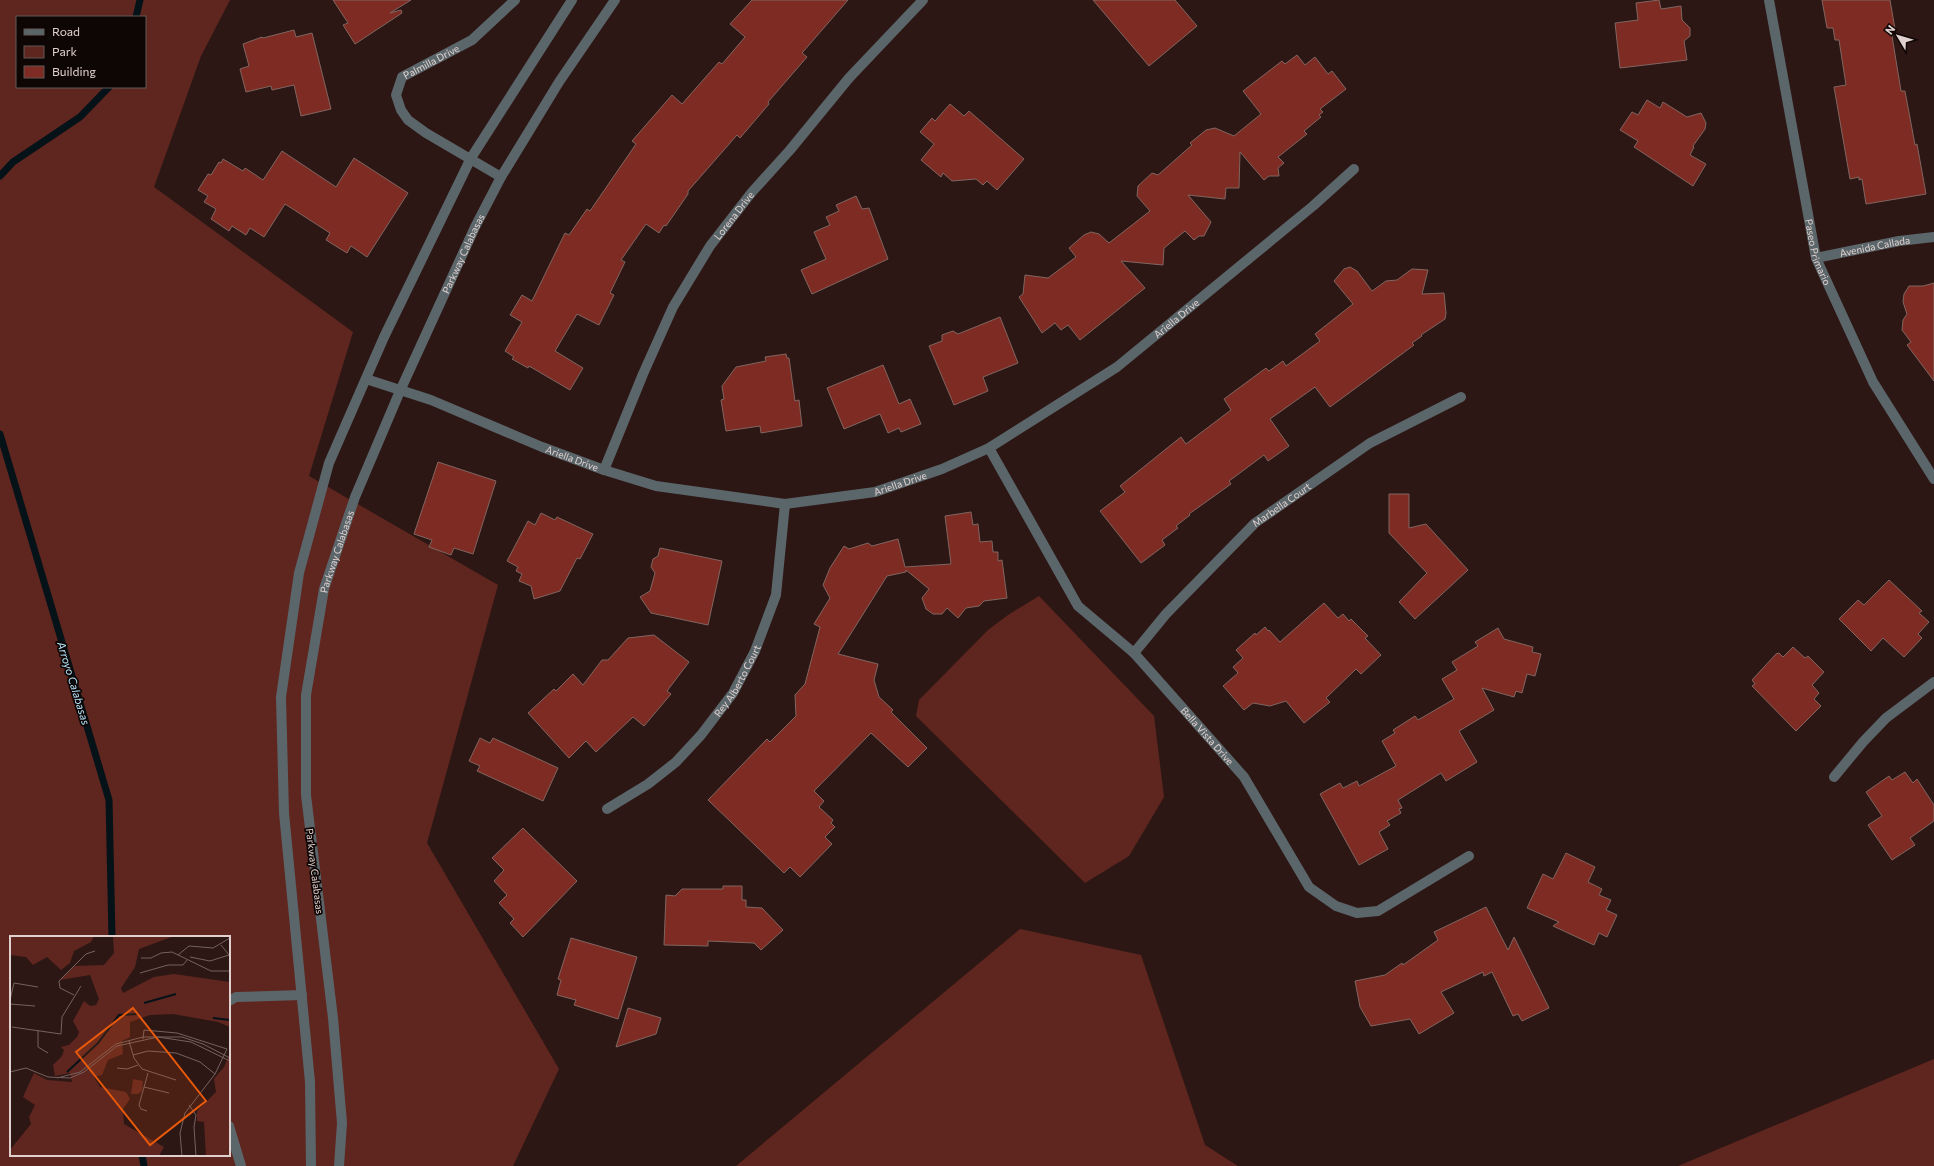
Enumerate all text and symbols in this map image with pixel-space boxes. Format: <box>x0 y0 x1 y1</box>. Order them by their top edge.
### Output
legend <box>16 16 146 88</box>
north arrow <box>1878 16 1918 56</box>
text: N <box>1882 22 1897 37</box>
text: Road <box>52 24 80 38</box>
street label: Palmilla Drive <box>401 42 461 81</box>
text: Park <box>52 44 78 58</box>
text: Building <box>52 64 96 78</box>
street label: Lorena Drive <box>711 189 756 242</box>
street label: Parkway Calabasas <box>439 211 487 295</box>
street label: Paseo Primario <box>1803 218 1834 287</box>
street label: Avenida Callada <box>1839 234 1911 259</box>
street label: Ariella Drive <box>1151 296 1201 340</box>
street label: Ariella Drive <box>544 443 600 473</box>
street label: Ariella Drive <box>872 469 928 498</box>
street label: Marbella Court <box>1250 480 1313 529</box>
street label: Parkway Calabasas <box>317 508 356 594</box>
water label: Arroyo Calabasas <box>55 639 93 726</box>
street label: Rey Alberto Court <box>711 643 763 719</box>
street label: Bella Vista Drive <box>1179 704 1236 767</box>
street label: Parkway Calabasas <box>304 827 326 915</box>
inset map <box>10 936 230 1156</box>

